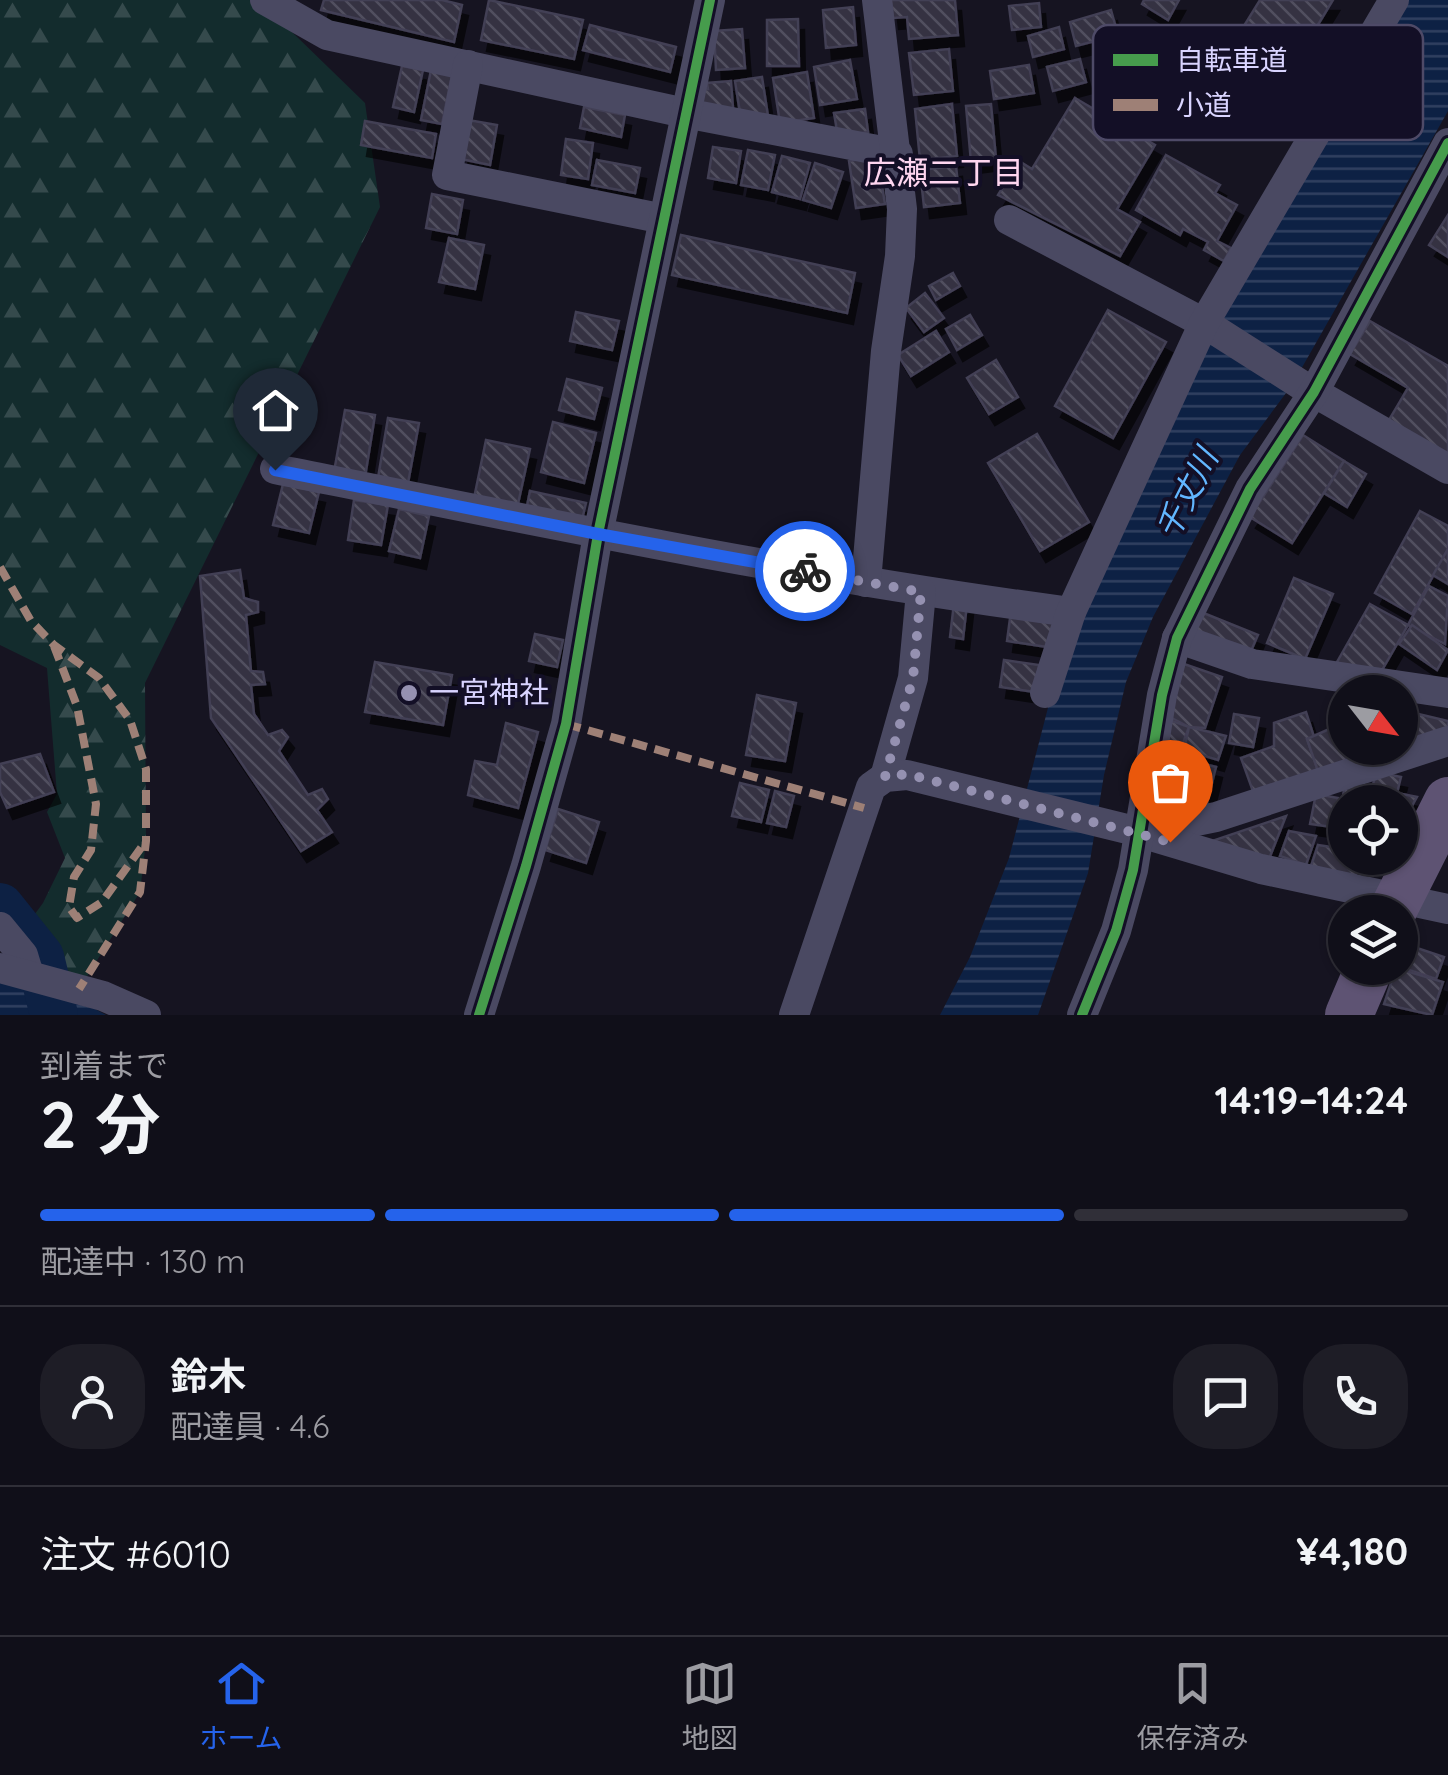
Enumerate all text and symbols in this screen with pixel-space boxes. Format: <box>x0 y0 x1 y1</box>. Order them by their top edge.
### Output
legend <box>1093 25 1423 140</box>
text: 自転車道 <box>1176 42 1288 77</box>
text: 小道 <box>1176 87 1232 122</box>
district label: 広瀬二丁目 <box>864 152 1024 192</box>
pin <box>233 368 318 471</box>
icon: home <box>248 383 303 438</box>
water label: 千丈川 <box>1146 439 1227 545</box>
courier <box>755 521 855 621</box>
icon: bike <box>778 544 833 599</box>
place label: 一宮神社 <box>429 673 549 711</box>
north arrow <box>1328 675 1418 765</box>
map controls <box>1328 675 1418 985</box>
marker: 一宮神社 <box>398 682 420 704</box>
pin <box>1128 740 1213 843</box>
icon: bag <box>1143 755 1198 810</box>
button: locate <box>1328 785 1418 875</box>
button: layers <box>1328 895 1418 985</box>
text: 到着まで <box>40 1045 168 1085</box>
text: 14:19–14:24 <box>1215 1076 1408 1124</box>
text: 2 分 <box>40 1083 160 1164</box>
text: 配達中 · 130 m <box>40 1241 245 1281</box>
button: person <box>40 1344 145 1449</box>
button: chat <box>1173 1344 1278 1449</box>
button: phone <box>1303 1344 1408 1449</box>
text: 鈴木 <box>170 1352 246 1400</box>
text: 配達員 · 4.6 <box>170 1406 330 1446</box>
text: ¥4,180 <box>1296 1527 1408 1575</box>
text: 注文 #6010 <box>40 1530 231 1578</box>
tab: ホーム <box>199 1656 283 1756</box>
tab: 地図 <box>682 1656 738 1756</box>
tab: 保存済み <box>1136 1656 1249 1756</box>

